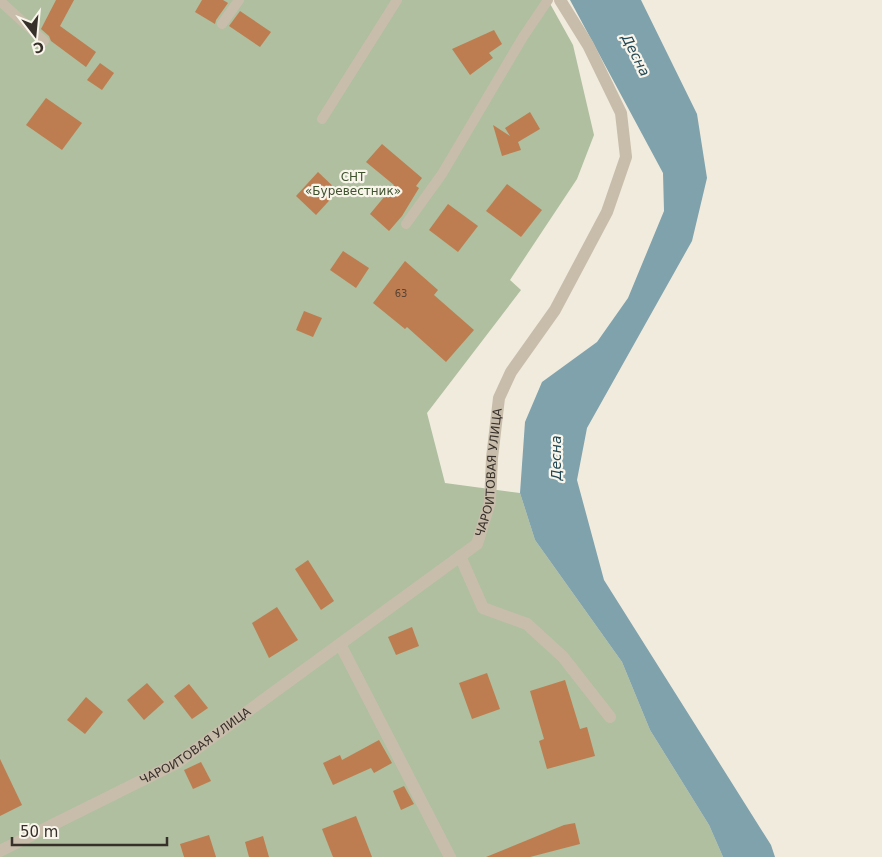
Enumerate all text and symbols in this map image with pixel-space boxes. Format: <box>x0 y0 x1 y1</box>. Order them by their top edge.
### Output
north arrow <box>10 10 60 60</box>
water label: Десна <box>618 30 653 79</box>
text: С <box>31 38 46 57</box>
park label: СНТ «Буревестник» <box>305 170 401 198</box>
house number: 63 <box>395 288 407 299</box>
street label: ЧАРОИТОВАЯ УЛИЦА <box>473 407 505 539</box>
water label: Десна <box>548 436 564 481</box>
street label: ЧАРОИТОВАЯ УЛИЦА <box>137 704 254 787</box>
scale bar <box>12 814 168 846</box>
text: 50 m <box>20 823 58 841</box>

